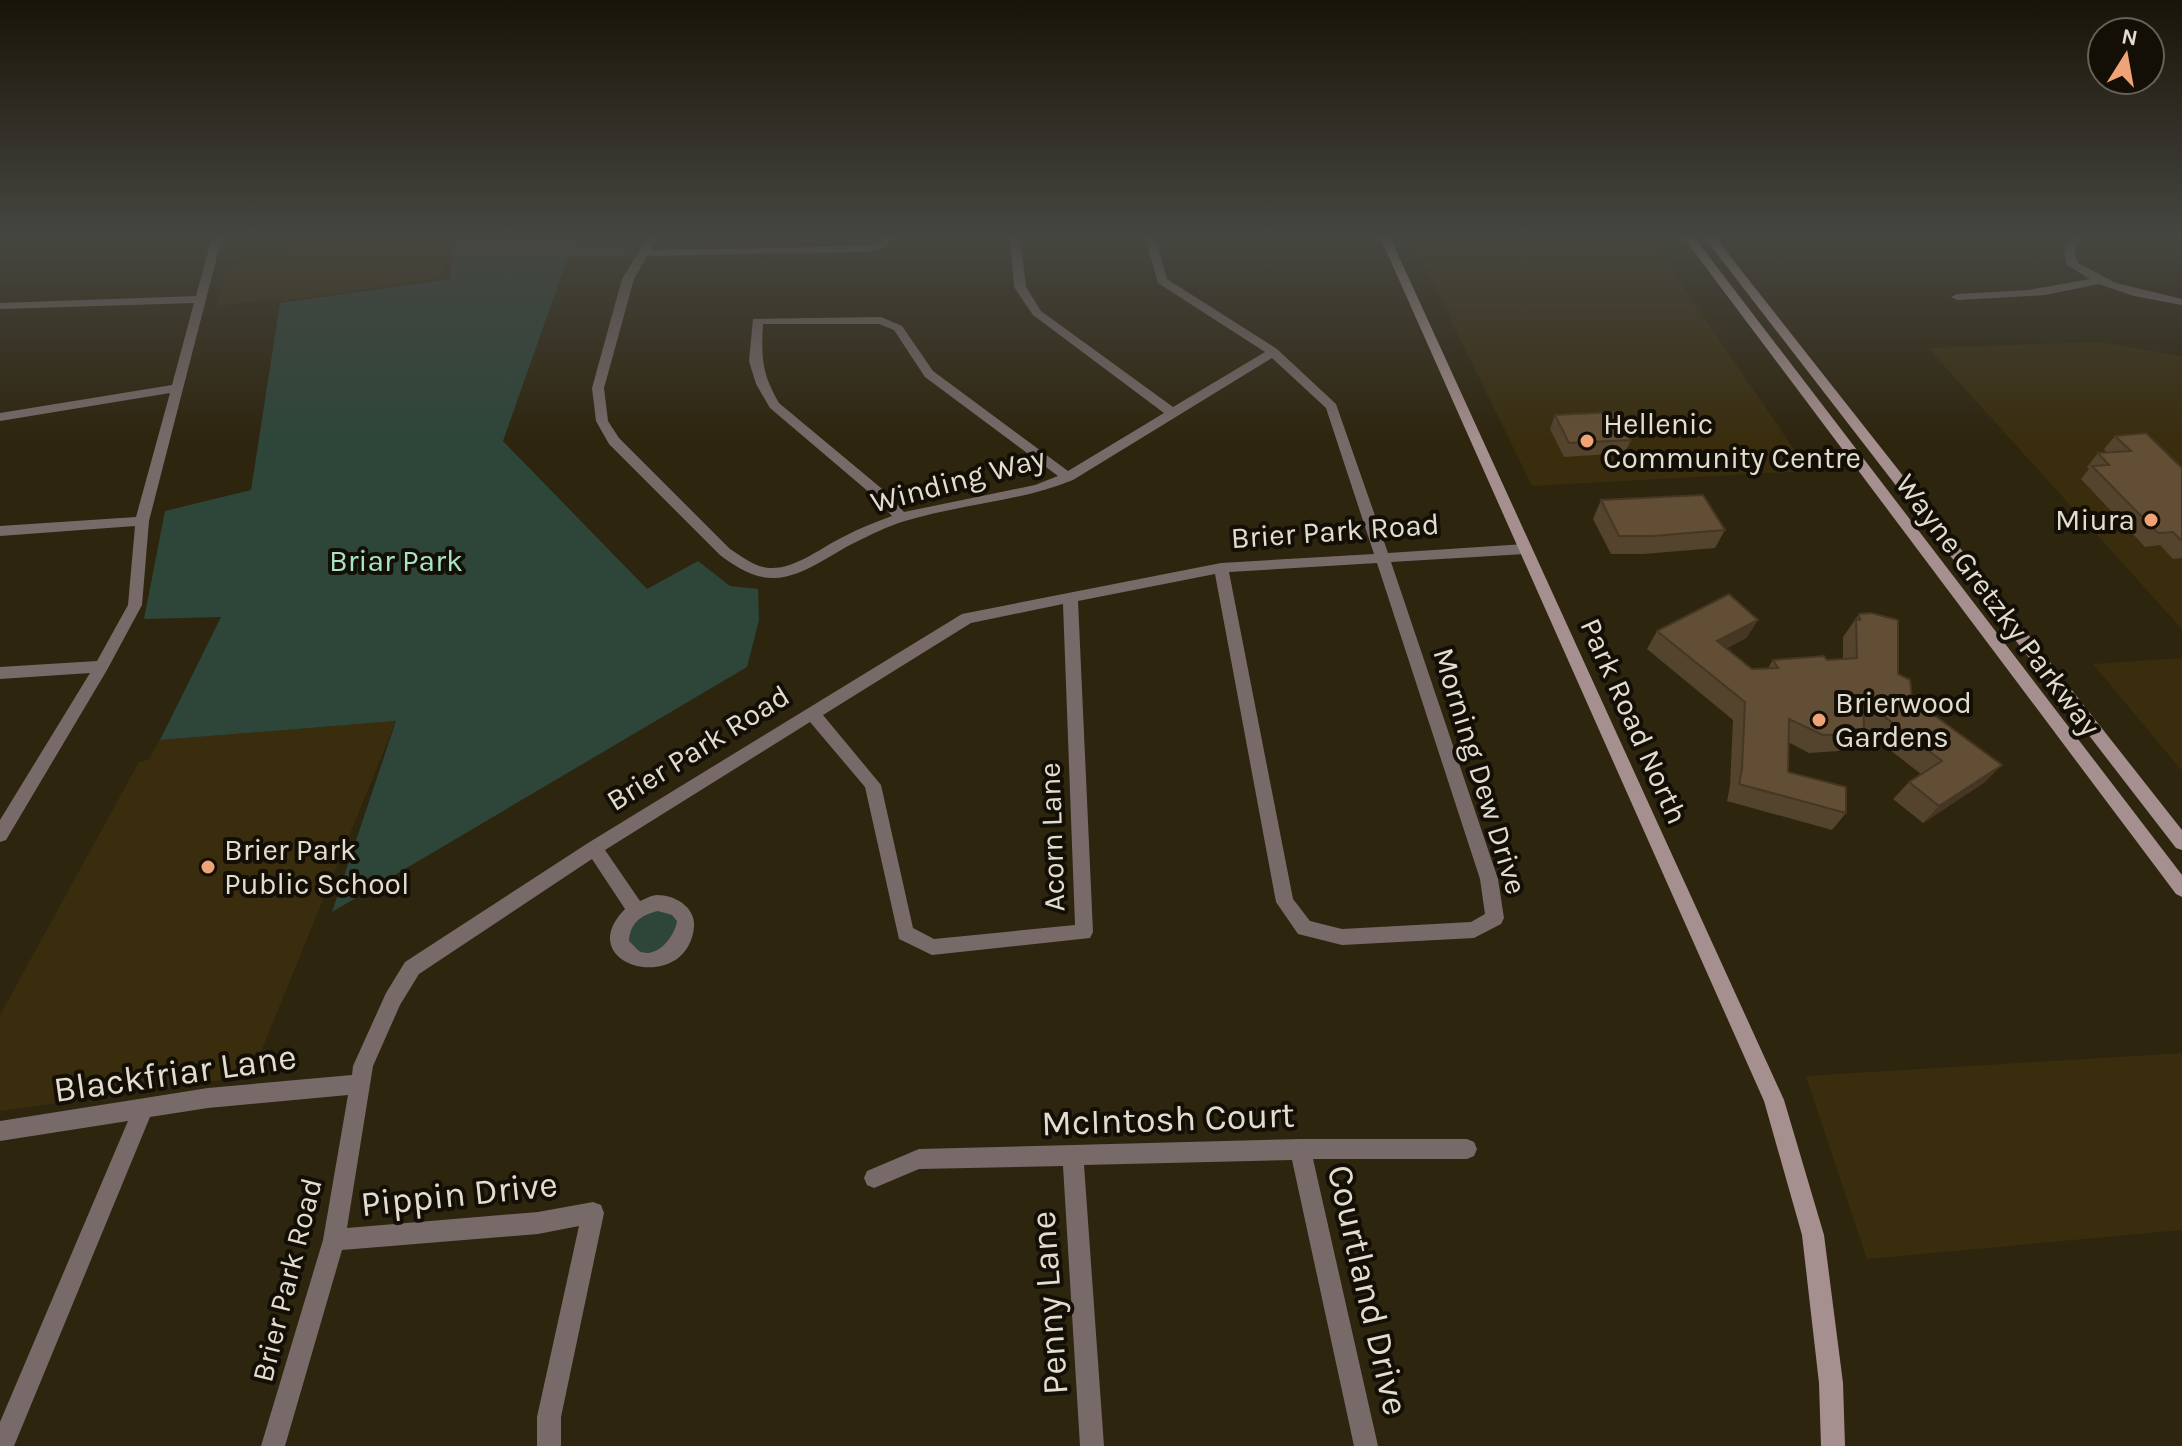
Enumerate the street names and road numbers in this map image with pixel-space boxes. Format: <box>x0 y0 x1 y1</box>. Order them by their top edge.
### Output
street label: Winding Way <box>867 439 1049 521</box>
street label: Wayne Gretzky Parkway <box>1888 467 2108 743</box>
street label: Brier Park Road <box>1230 506 1440 556</box>
street label: Park Road North <box>1573 613 1695 829</box>
street label: Morning Dew Drive <box>1425 643 1535 899</box>
street label: Brier Park Road <box>600 677 796 819</box>
street label: Acorn Lane <box>1031 762 1073 912</box>
street label: Blackfriar Lane <box>51 1035 299 1111</box>
street label: McIntosh Court <box>1041 1094 1295 1144</box>
street label: Courtland Drive <box>1319 1161 1417 1419</box>
street label: Pippin Drive <box>358 1163 560 1225</box>
street label: Brier Park Road <box>244 1174 330 1386</box>
street label: Penny Lane <box>1022 1210 1076 1396</box>

